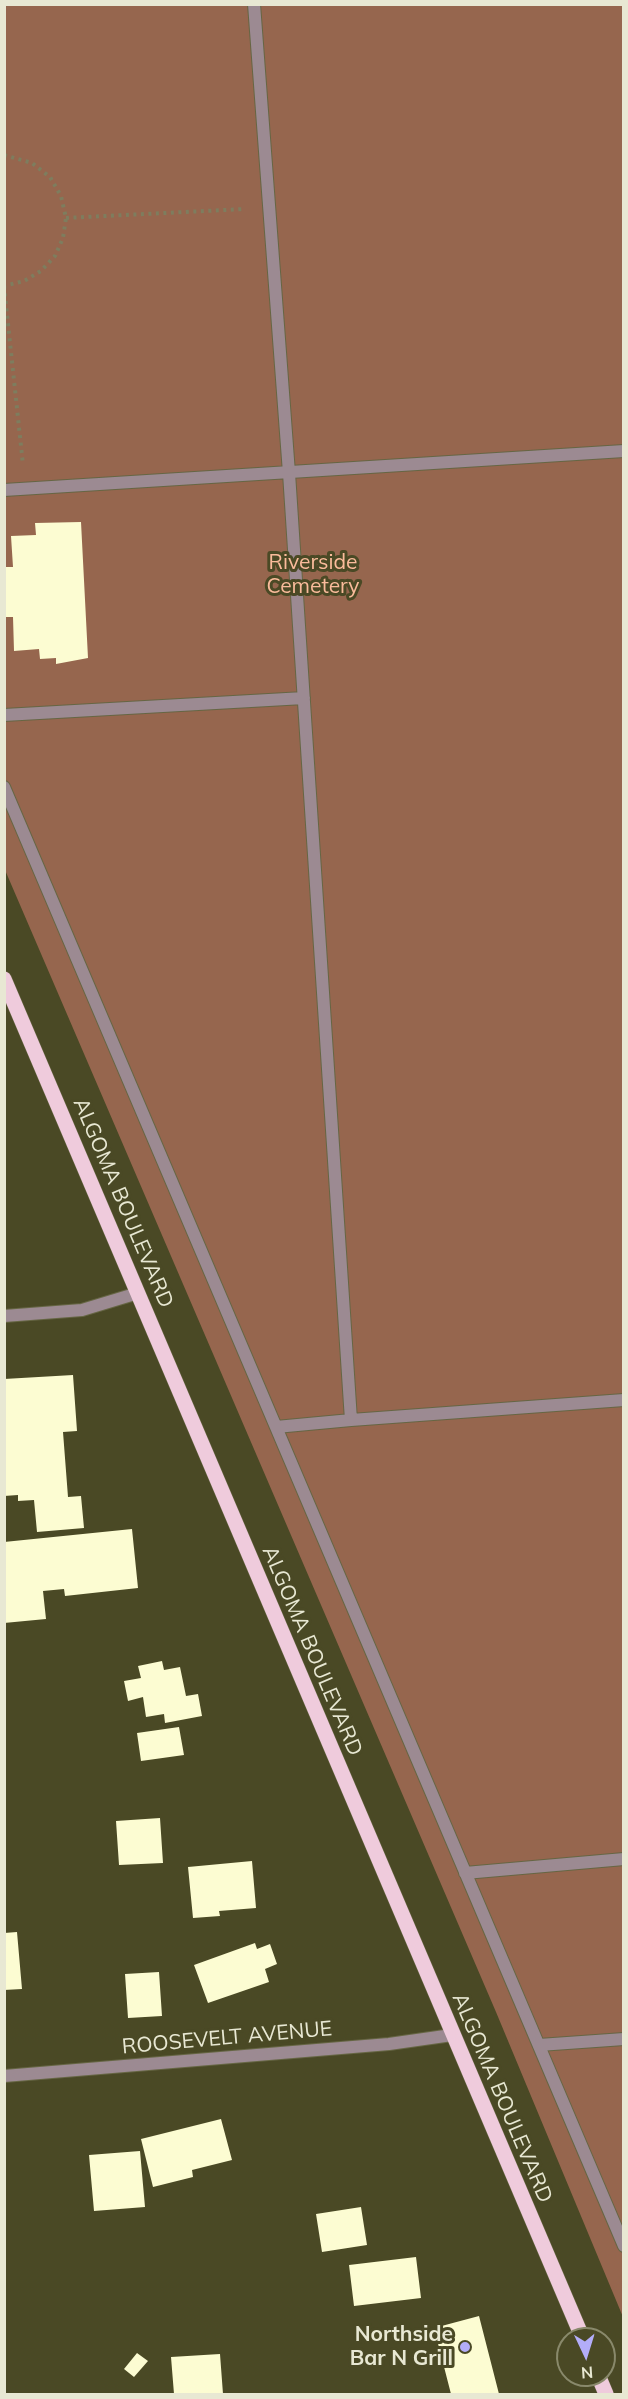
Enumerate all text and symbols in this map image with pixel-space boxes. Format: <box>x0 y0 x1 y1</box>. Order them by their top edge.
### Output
park label: Riverside Cemetery <box>267 550 359 600</box>
street label: ALGOMA BOULEVARD <box>67 1094 179 1312</box>
street label: ALGOMA BOULEVARD <box>256 1542 368 1760</box>
street label: ALGOMA BOULEVARD <box>446 1989 558 2207</box>
street label: ROOSEVELT AVENUE <box>121 2016 333 2060</box>
place label: Northside Bar N Grill <box>350 2322 453 2372</box>
north arrow <box>556 2327 616 2387</box>
marker: Northside Bar N Grill <box>458 2340 472 2354</box>
text: N <box>580 2363 594 2383</box>

